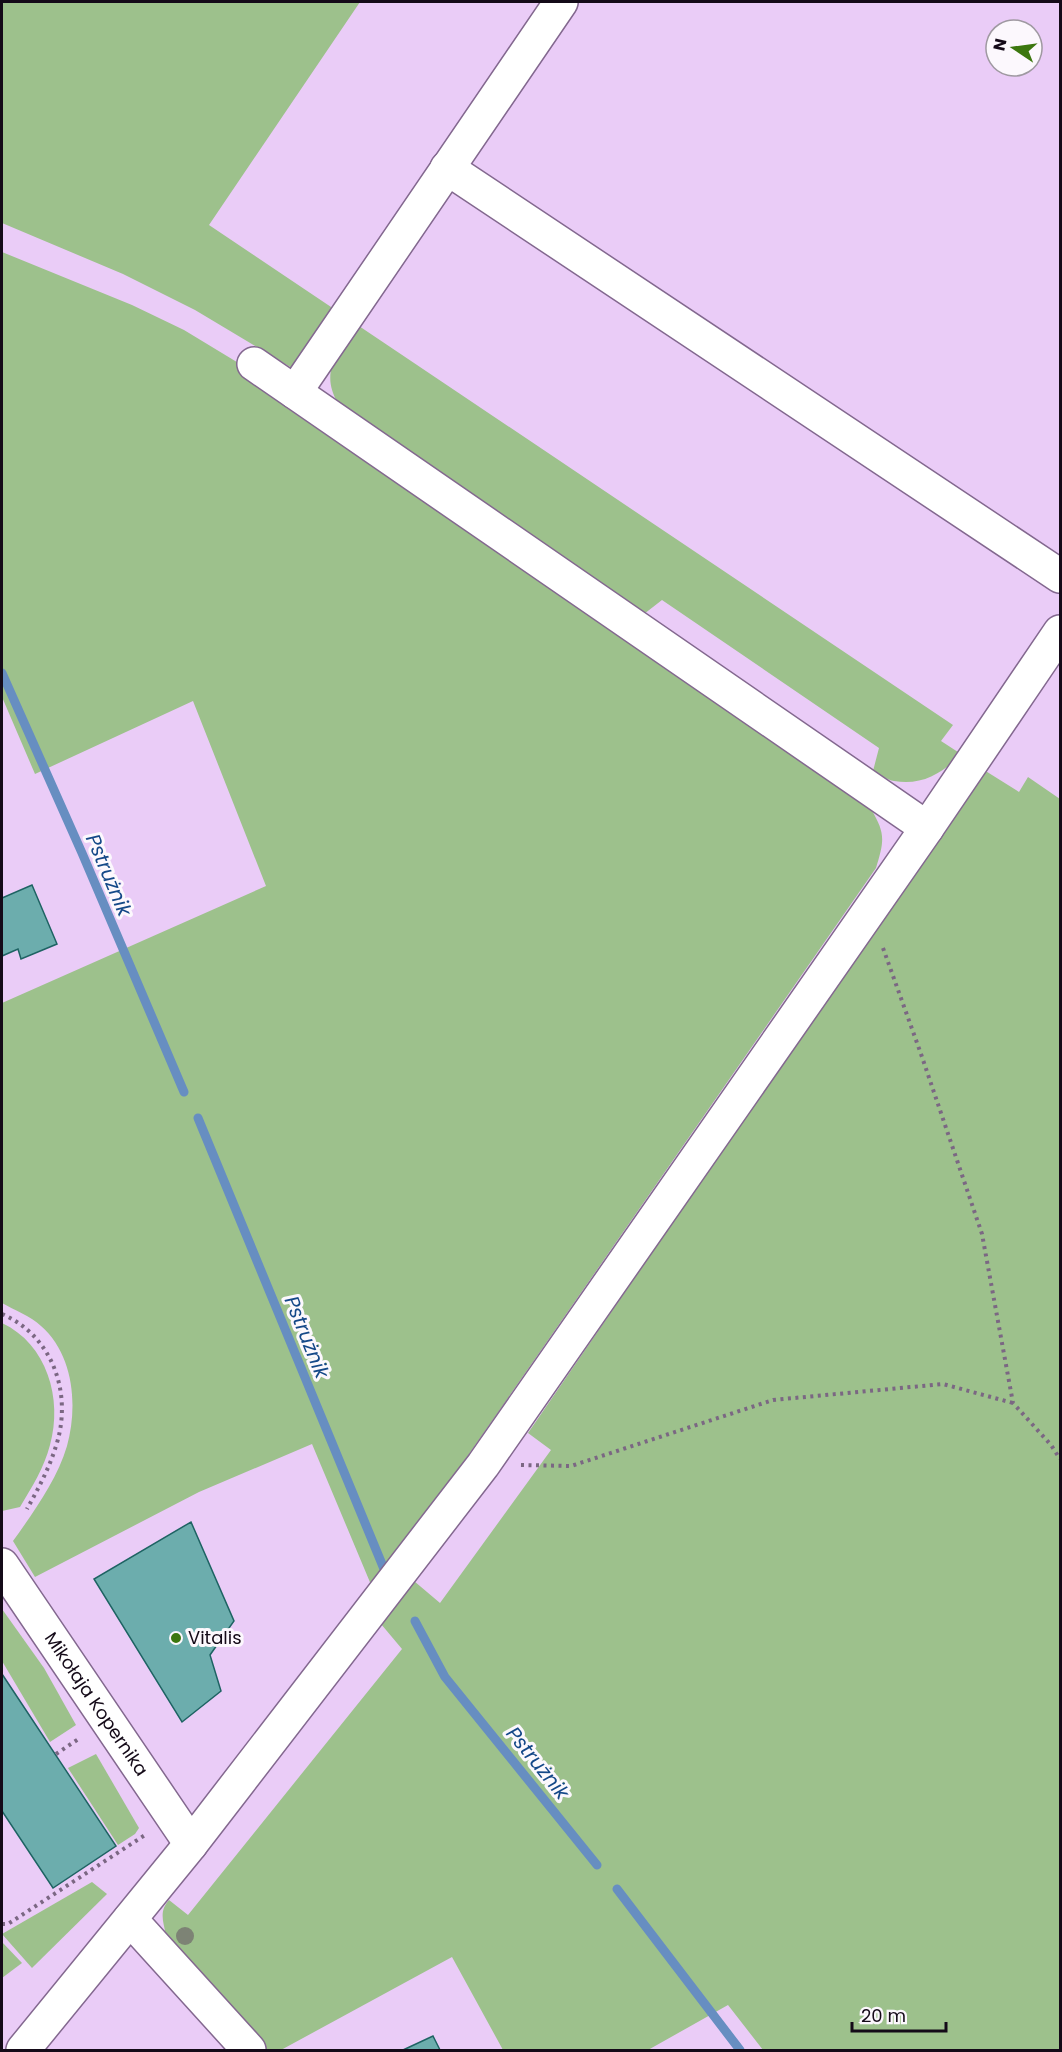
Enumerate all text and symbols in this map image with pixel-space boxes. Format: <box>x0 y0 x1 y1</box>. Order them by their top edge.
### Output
north arrow <box>984 18 1044 78</box>
text: N <box>987 36 1012 53</box>
water label: Pstrużnik <box>79 830 139 922</box>
water label: Pstrużnik <box>278 1292 337 1384</box>
place label: Vitalis <box>188 1625 242 1650</box>
street label: Mikołaja Kopernika <box>39 1627 154 1781</box>
marker: Vitalis <box>169 1631 183 1645</box>
water label: Pstrużnik <box>500 1721 577 1807</box>
scale bar <box>852 1995 946 2033</box>
text: 20 m <box>861 2003 906 2028</box>

